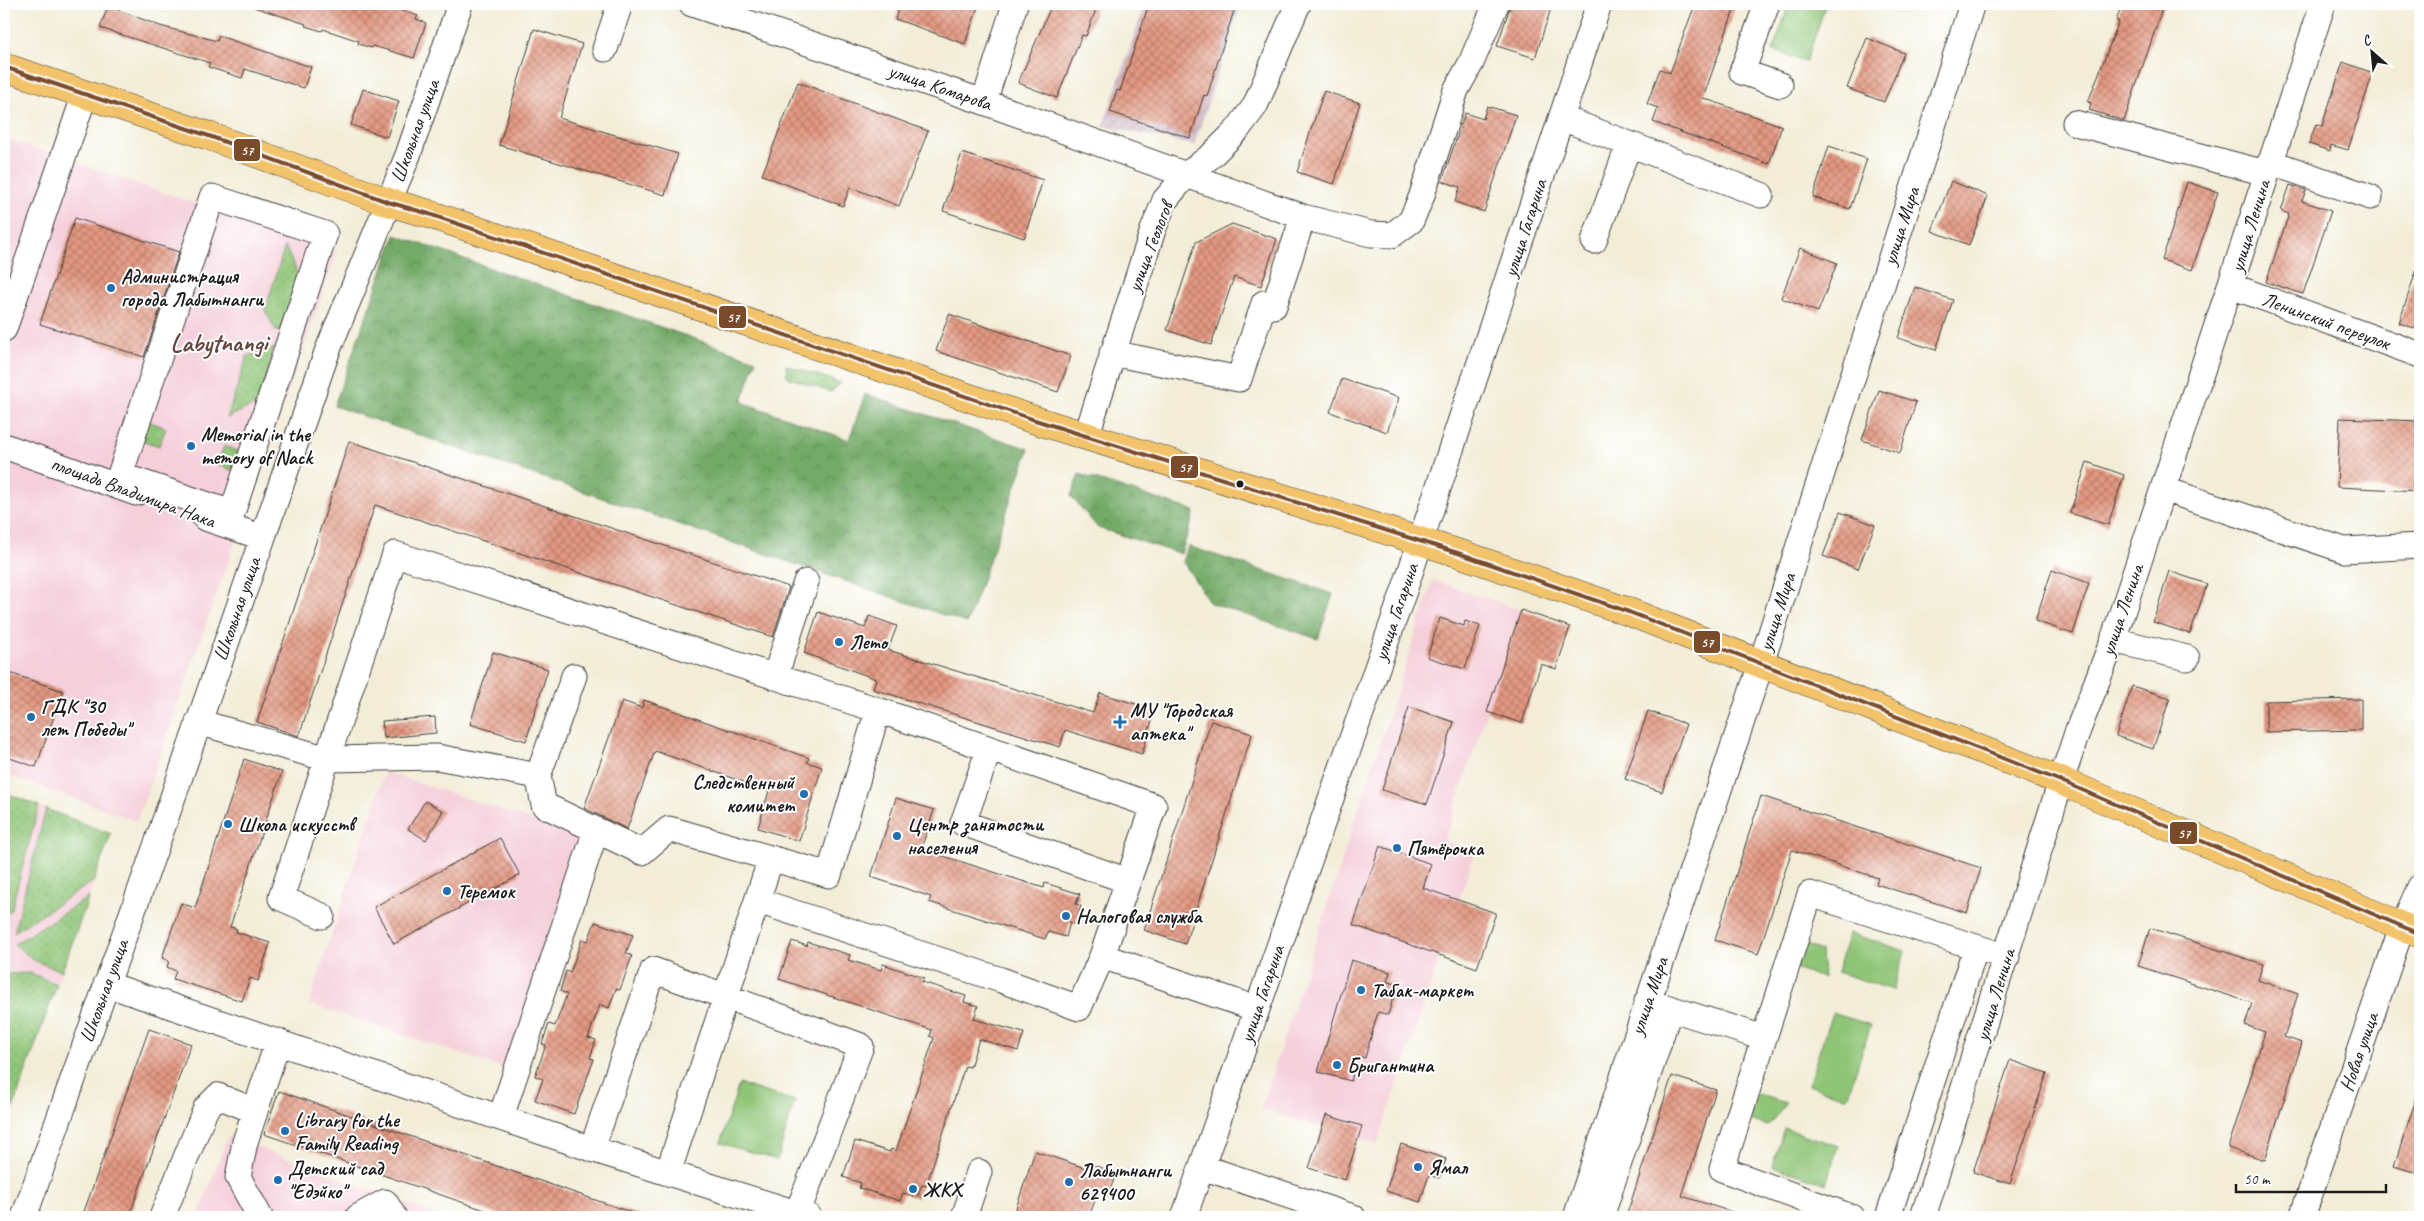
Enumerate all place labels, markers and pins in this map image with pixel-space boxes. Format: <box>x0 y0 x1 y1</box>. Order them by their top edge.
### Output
place label: Администрация города Лабытнанги <box>121 264 265 312</box>
marker: Администрация города Лабытнанги <box>105 282 117 294</box>
place label: Memorial in the memory of Nack <box>201 422 314 470</box>
marker: Memorial in the memory of Nack <box>185 440 197 452</box>
unlabelled marker <box>1235 479 1245 489</box>
place label: Лето <box>849 630 889 655</box>
marker: Лето <box>833 636 845 648</box>
place label: ГДК "30 лет Победы" <box>41 694 135 742</box>
place label: МУ "Городская аптека" <box>1130 698 1234 746</box>
marker: ГДК "30 лет Победы" <box>25 711 37 723</box>
marker: МУ "Городская аптека" <box>1114 716 1126 728</box>
place label: Следственный комитет <box>693 770 796 818</box>
marker: Следственный комитет <box>798 788 810 800</box>
place label: Школа искусств <box>238 812 358 837</box>
place label: Центр занятости населения <box>907 812 1045 860</box>
marker: Школа искусств <box>222 818 234 830</box>
marker: Центр занятости населения <box>891 830 903 842</box>
place label: Пятёрочка <box>1407 836 1485 861</box>
marker: Пятёрочка <box>1391 842 1403 854</box>
place label: Теремок <box>457 879 516 904</box>
marker: Теремок <box>441 885 453 897</box>
place label: Налоговая служба <box>1076 904 1203 929</box>
marker: Налоговая служба <box>1060 910 1072 922</box>
place label: Табак-маркет <box>1371 978 1475 1003</box>
marker: Табак-маркет <box>1355 984 1367 996</box>
place label: Бригантина <box>1347 1053 1435 1078</box>
marker: Бригантина <box>1331 1059 1343 1071</box>
place label: Library for the Family Reading <box>295 1108 401 1156</box>
marker: Library for the Family Reading <box>279 1125 291 1137</box>
place label: Ямал <box>1428 1155 1469 1180</box>
place label: Детский сад "Едэйко" <box>288 1156 385 1204</box>
place label: Лабытнанги 629400 <box>1079 1158 1172 1206</box>
marker: Ямал <box>1412 1161 1424 1173</box>
marker: Детский сад "Едэйко" <box>272 1174 284 1186</box>
marker: Лабытнанги 629400 <box>1063 1176 1075 1188</box>
place label: ЖКХ <box>923 1177 964 1202</box>
marker: ЖКХ <box>907 1183 919 1195</box>

